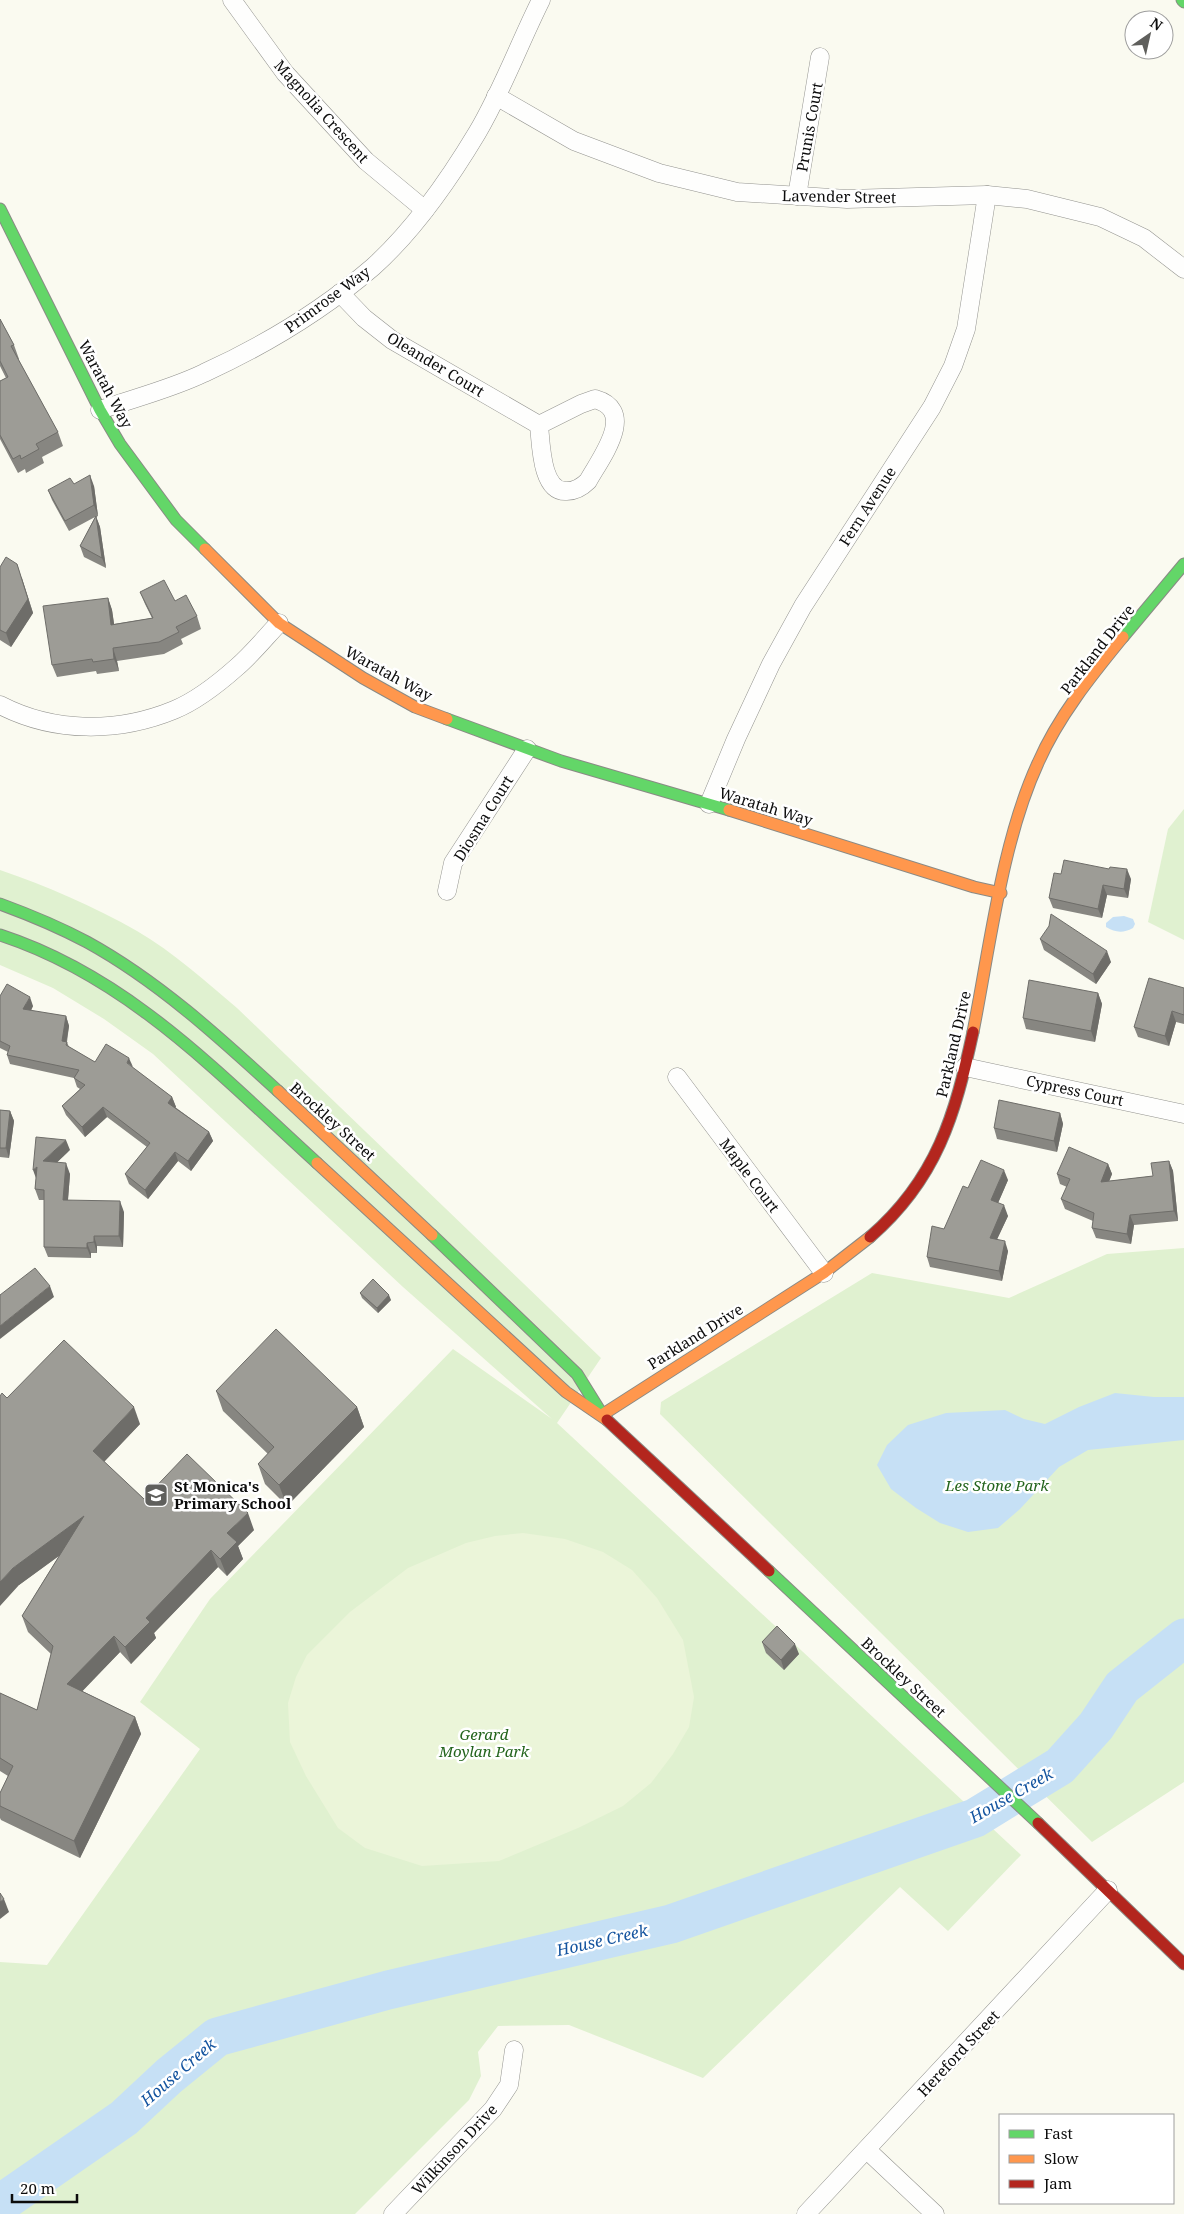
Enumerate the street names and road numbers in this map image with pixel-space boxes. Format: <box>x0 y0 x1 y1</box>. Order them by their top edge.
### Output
street label: Magnolia Crescent <box>270 55 374 167</box>
street label: Prunis Court <box>791 81 827 173</box>
street label: Lavender Street <box>782 185 896 207</box>
street label: Primrose Way <box>280 261 374 337</box>
street label: Oleander Court <box>384 327 488 401</box>
street label: Waratah Way <box>74 337 138 432</box>
street label: Fern Avenue <box>834 463 900 549</box>
street label: Parkland Drive <box>1056 600 1138 698</box>
street label: Waratah Way <box>342 641 437 705</box>
street label: Diosma Court <box>449 771 517 865</box>
street label: Waratah Way <box>717 782 816 830</box>
street label: Parkland Drive <box>931 989 975 1099</box>
street label: Cypress Court <box>1024 1070 1126 1110</box>
street label: Brockley Street <box>286 1077 380 1165</box>
street label: Maple Court <box>716 1134 784 1216</box>
street label: Parkland Drive <box>644 1299 746 1373</box>
street label: Brockley Street <box>857 1633 951 1721</box>
street label: Hereford Street <box>913 2006 1003 2100</box>
street label: Wilkinson Drive <box>407 2099 501 2199</box>

